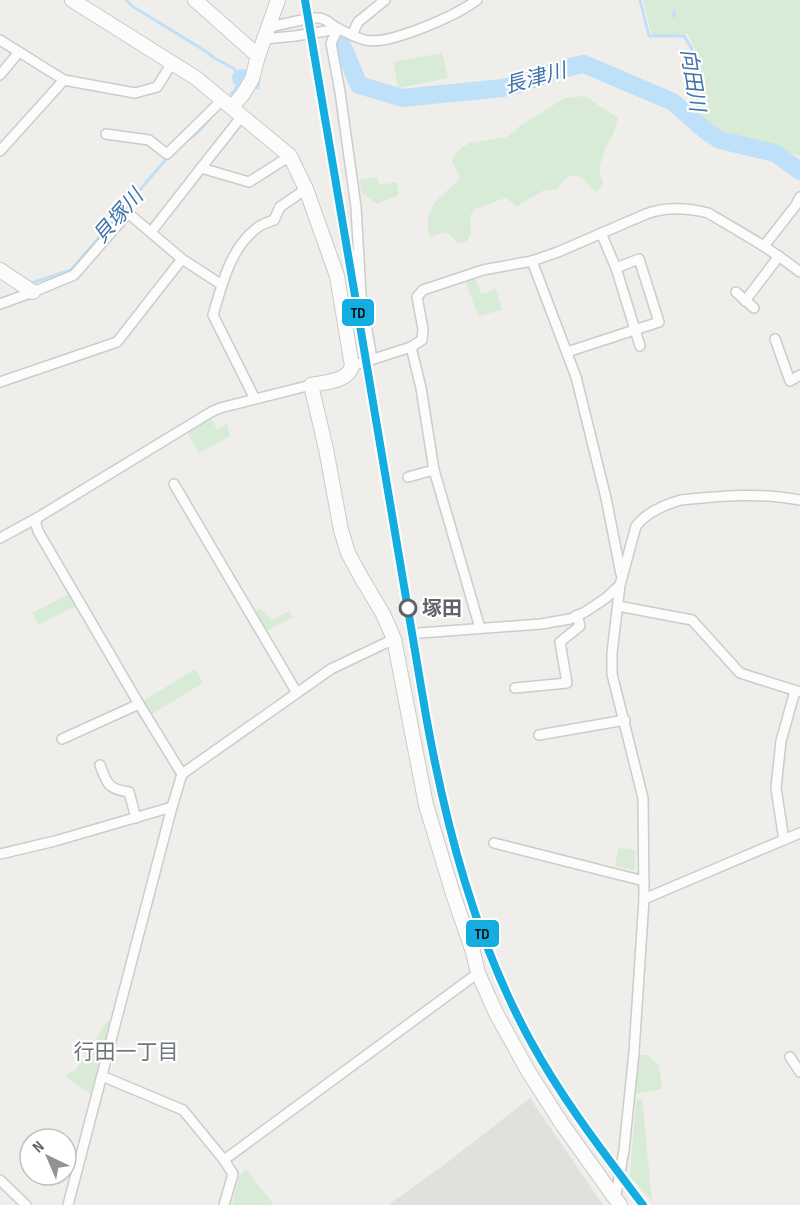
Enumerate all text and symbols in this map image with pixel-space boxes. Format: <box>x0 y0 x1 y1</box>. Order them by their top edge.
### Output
water label: 向田川 <box>675 47 710 115</box>
water label: 長津川 <box>501 58 571 99</box>
water label: 貝塚川 <box>88 183 150 248</box>
line badge: TD <box>341 298 375 327</box>
text: TD <box>350 304 366 323</box>
place label: 塚田 <box>422 597 462 621</box>
marker: 塚田 <box>399 599 417 617</box>
line badge: TD <box>465 919 500 948</box>
text: TD <box>474 925 490 944</box>
district label: 行田一丁目 <box>74 1040 179 1065</box>
north arrow <box>18 1127 78 1187</box>
text: N <box>29 1137 48 1157</box>

